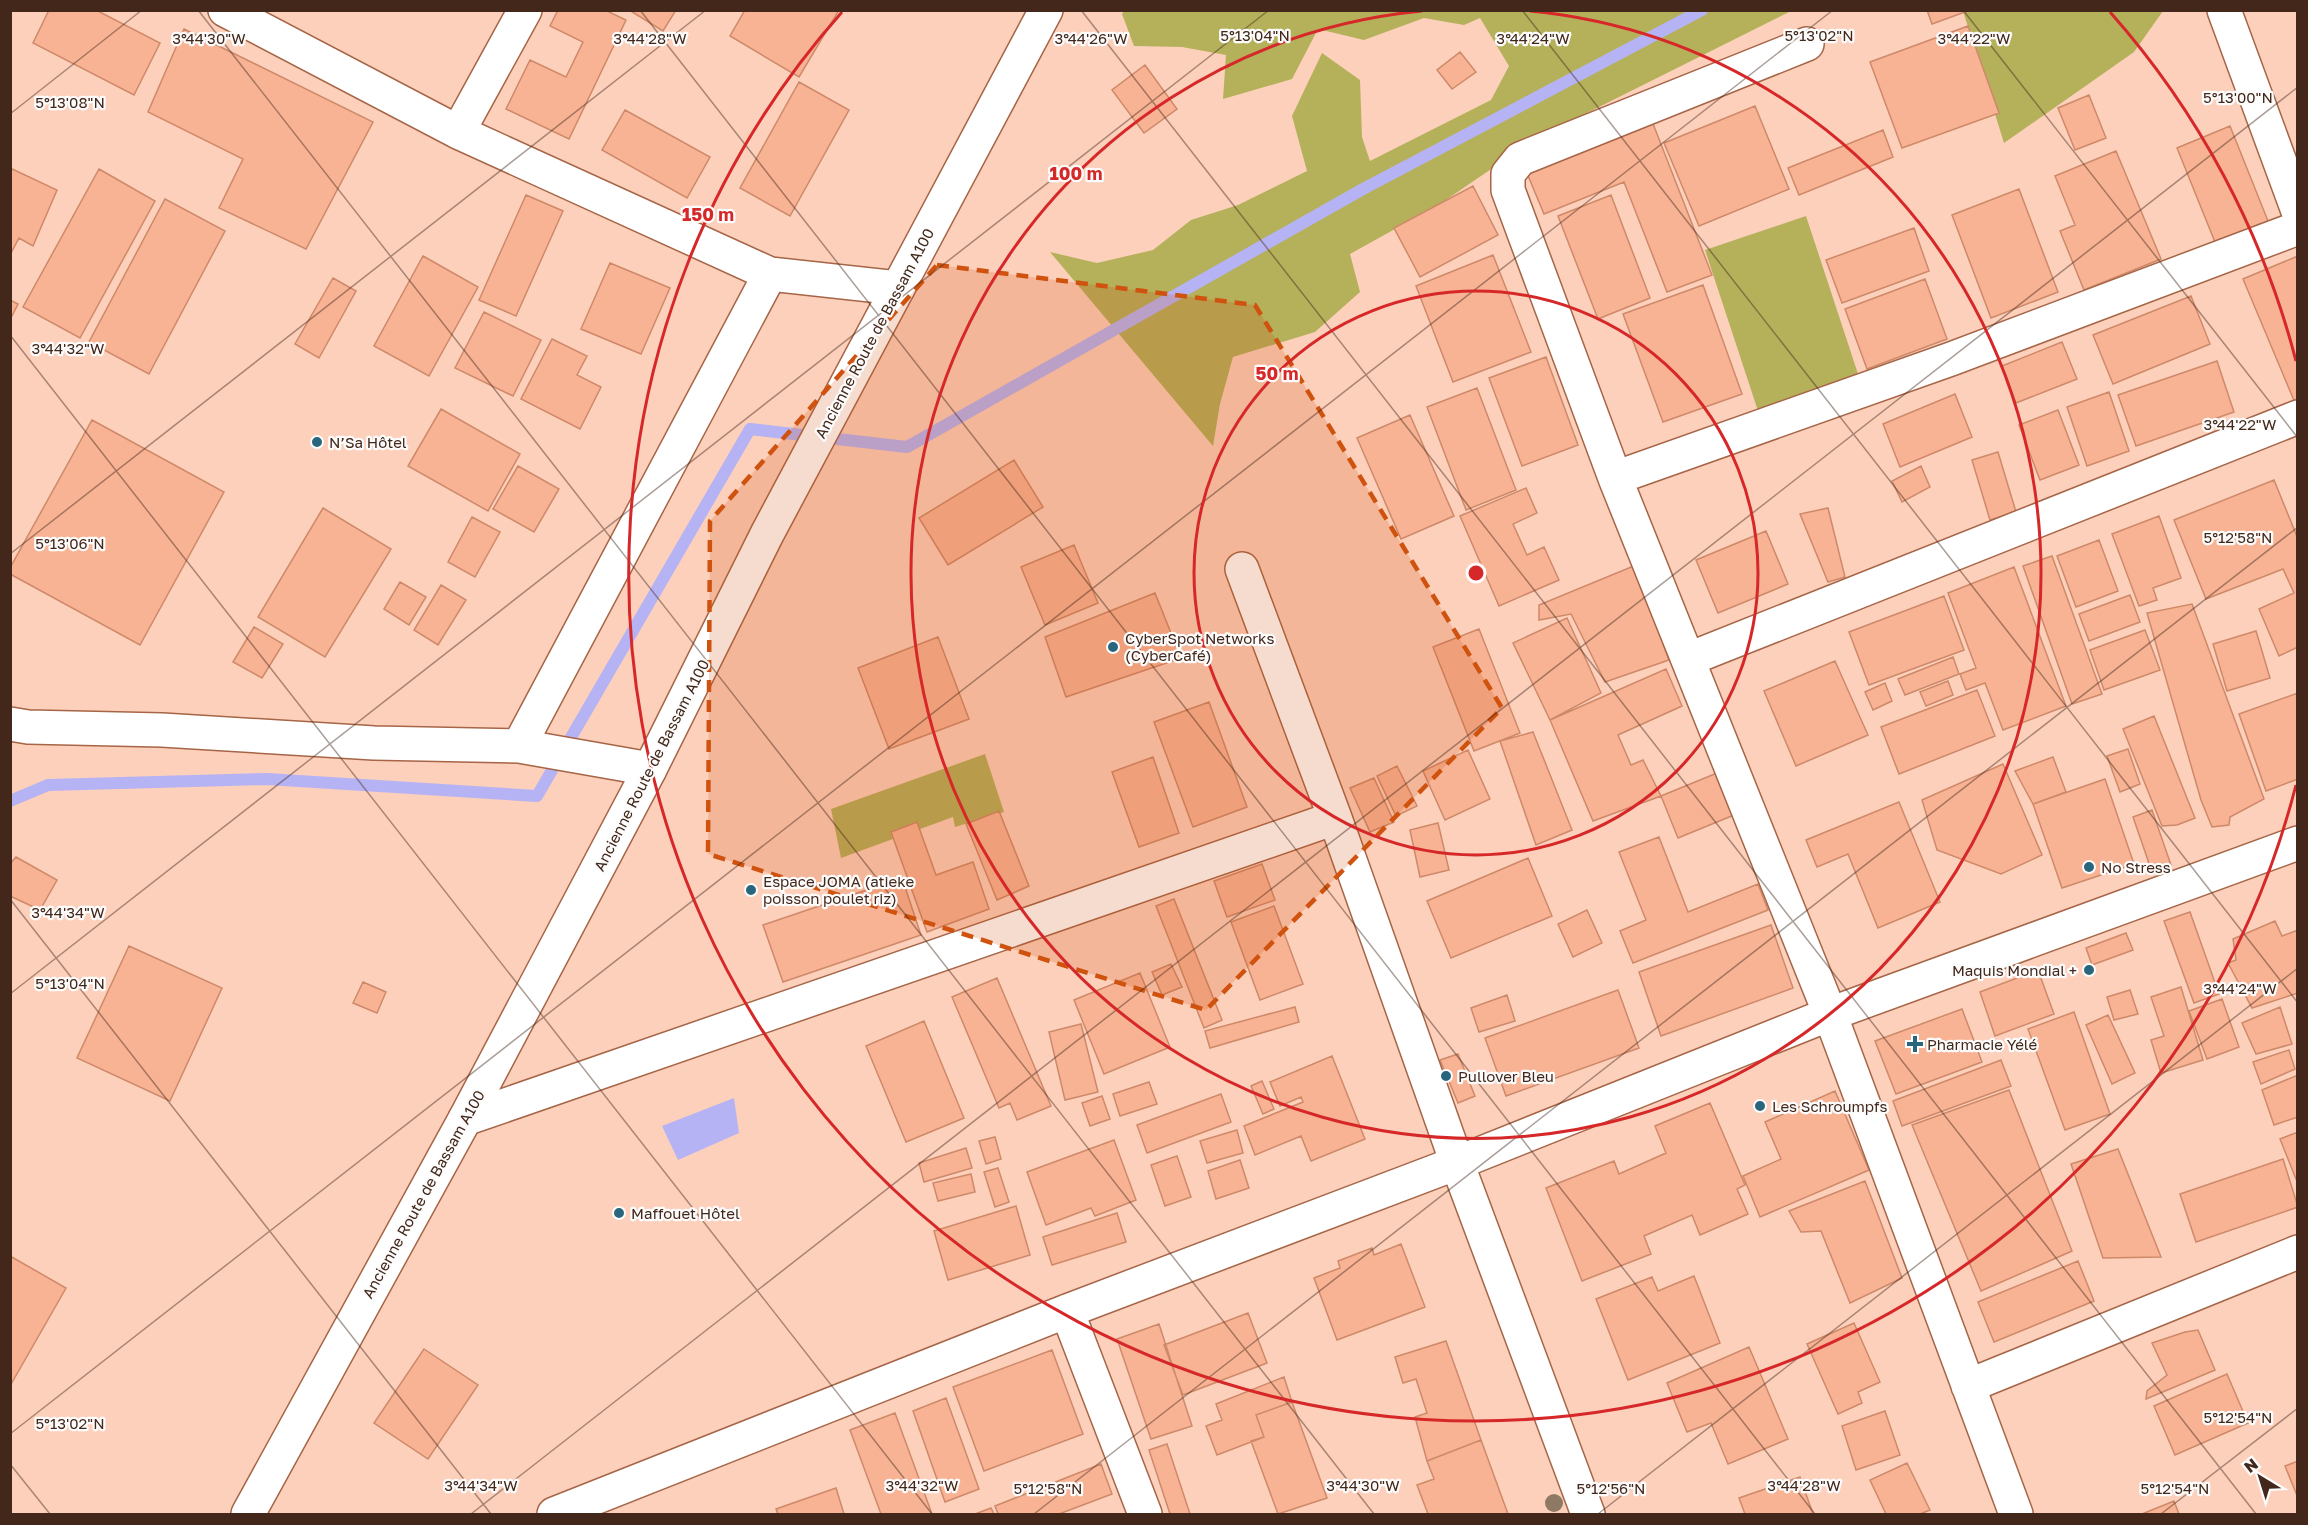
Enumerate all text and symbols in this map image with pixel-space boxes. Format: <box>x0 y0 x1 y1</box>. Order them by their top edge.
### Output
text: 5°13'04"N <box>1220 26 1290 44</box>
text: 5°13'02"N <box>1784 26 1854 44</box>
text: 3°44'30"W <box>172 29 246 47</box>
text: 3°44'28"W <box>613 29 687 47</box>
text: 3°44'26"W <box>1054 29 1128 47</box>
text: 3°44'24"W <box>1496 29 1570 47</box>
text: 3°44'22"W <box>1938 29 2010 47</box>
text: 5°13'00"N <box>2203 88 2273 106</box>
text: 5°13'08"N <box>35 93 105 111</box>
text: 100 m <box>1050 162 1102 184</box>
text: 150 m <box>682 203 734 225</box>
street label: Ancienne Route de Bassam A100 <box>811 225 937 441</box>
text: 3°44'32"W <box>32 339 104 357</box>
text: 50 m <box>1256 362 1298 384</box>
text: 3°44'22"W <box>2204 415 2276 433</box>
place label: N’Sa Hôtel <box>329 433 407 451</box>
marker: N’Sa Hôtel <box>310 435 324 449</box>
text: 5°12'58"N <box>2204 528 2272 546</box>
text: 5°13'06"N <box>35 534 105 552</box>
centre of rings <box>1466 563 1486 583</box>
place label: CyberSpot Networks (CyberCafé) <box>1125 629 1275 664</box>
marker: CyberSpot Networks (CyberCafé) <box>1106 640 1120 654</box>
street label: Ancienne Route de Bassam A100 <box>590 656 712 874</box>
place label: No Stress <box>2101 858 2171 876</box>
marker: No Stress <box>2082 860 2096 874</box>
place label: Espace JOMA (atieke poisson poulet riz) <box>763 872 914 907</box>
marker: Espace JOMA (atieke poisson poulet riz) <box>744 883 758 897</box>
text: 3°44'34"W <box>31 903 105 921</box>
place label: Maquis Mondial + <box>1952 961 2077 979</box>
marker: Maquis Mondial + <box>2082 963 2096 977</box>
text: 5°13'04"N <box>35 974 105 992</box>
text: 3°44'24"W <box>2203 979 2277 997</box>
place label: Pharmacie Yélé <box>1927 1035 2038 1053</box>
marker: Pharmacie Yélé <box>1908 1037 1922 1051</box>
place label: Pullover Bleu <box>1458 1067 1554 1085</box>
marker: Pullover Bleu <box>1439 1069 1453 1083</box>
street label: Ancienne Route de Bassam A100 <box>358 1087 488 1301</box>
place label: Les Schroumpfs <box>1772 1097 1887 1115</box>
marker: Les Schroumpfs <box>1753 1099 1767 1113</box>
place label: Maffouet Hôtel <box>631 1204 740 1222</box>
marker: Maffouet Hôtel <box>612 1206 626 1220</box>
text: 5°12'54"N <box>2204 1408 2272 1426</box>
text: 5°13'02"N <box>35 1414 105 1432</box>
north arrow <box>2230 1447 2290 1507</box>
text: N <box>2240 1454 2262 1477</box>
text: 3°44'34"W <box>444 1476 518 1494</box>
text: 3°44'32"W <box>886 1476 958 1494</box>
text: 3°44'30"W <box>1326 1476 1400 1494</box>
text: 3°44'28"W <box>1767 1476 1841 1494</box>
text: 5°12'58"N <box>1014 1479 1082 1497</box>
text: 5°12'56"N <box>1577 1479 1645 1497</box>
text: 5°12'54"N <box>2141 1479 2209 1497</box>

